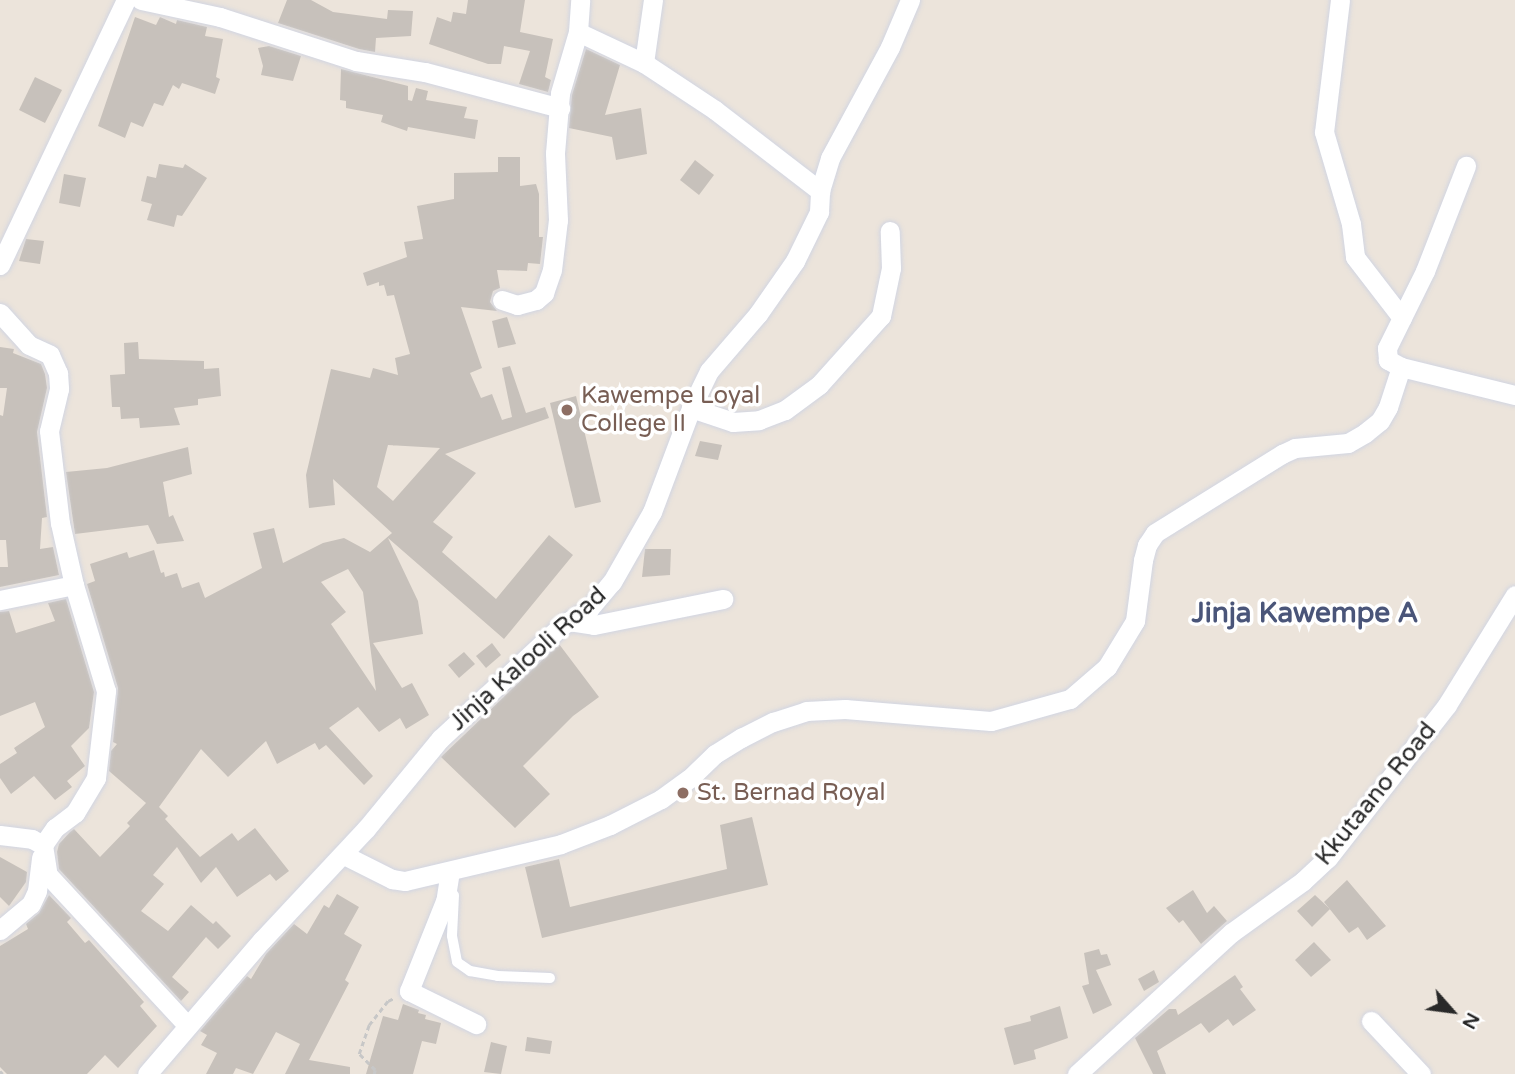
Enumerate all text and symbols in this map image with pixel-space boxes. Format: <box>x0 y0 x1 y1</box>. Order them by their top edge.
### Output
place label: Kawempe Loyal College II <box>581 382 760 438</box>
marker: Kawempe Loyal College II <box>559 402 575 418</box>
street label: Jinja Kalooli Road <box>444 581 612 737</box>
district label: Jinja Kawempe A <box>1192 596 1418 630</box>
street label: Kkutaano Road <box>1310 717 1442 871</box>
place label: St. Bernad Royal <box>697 779 885 807</box>
marker: St. Bernad Royal <box>675 785 691 801</box>
north arrow <box>1417 976 1487 1046</box>
text: N <box>1457 1009 1484 1033</box>

